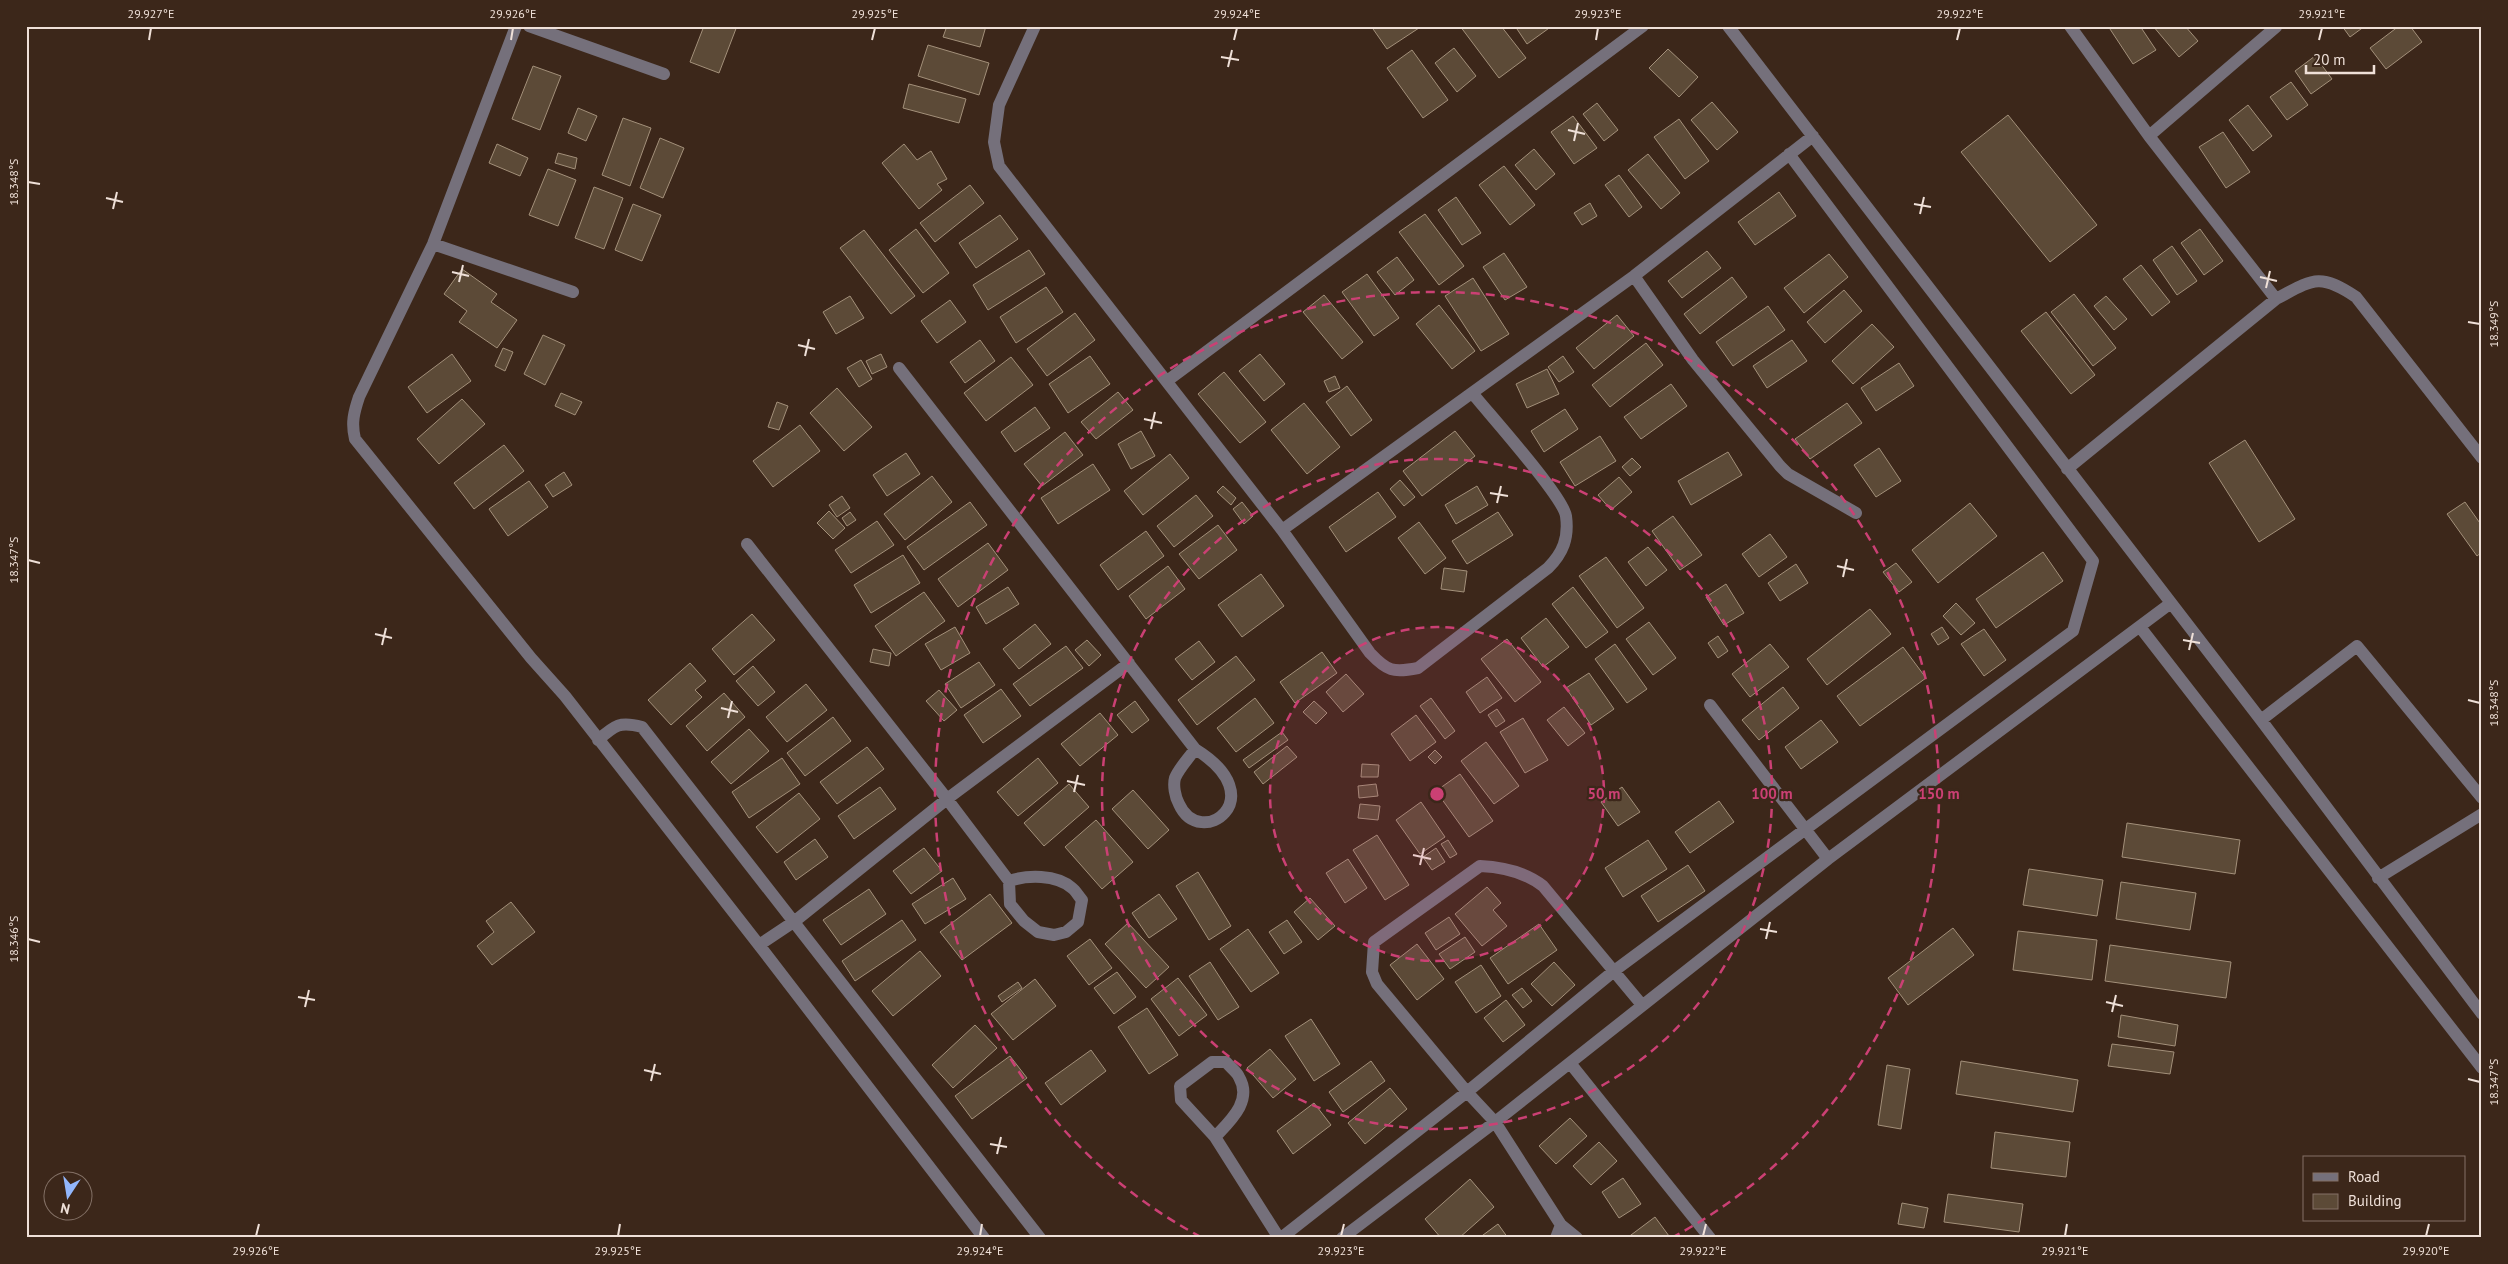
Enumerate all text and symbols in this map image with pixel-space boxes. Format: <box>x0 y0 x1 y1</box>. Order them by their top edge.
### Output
text: 29.927°E <box>128 6 174 21</box>
text: 29.926°E <box>490 6 536 21</box>
text: 29.925°E <box>852 6 898 21</box>
text: 29.924°E <box>1214 6 1260 21</box>
text: 29.923°E <box>1575 6 1621 21</box>
text: 29.922°E <box>1937 6 1983 21</box>
text: 29.921°E <box>2299 6 2345 21</box>
scale bar <box>2306 42 2373 74</box>
text: 20 m <box>2313 50 2346 69</box>
text: 18.348°S <box>6 159 21 205</box>
text: 18.349°S <box>2486 301 2501 347</box>
text: 18.347°S <box>6 537 21 583</box>
text: 18.348°S <box>2486 680 2501 726</box>
text: 50 m <box>1588 784 1620 803</box>
text: 100 m <box>1751 784 1793 803</box>
text: 150 m <box>1918 784 1960 803</box>
centre of rings <box>1428 785 1446 803</box>
text: 18.346°S <box>6 916 21 962</box>
text: 18.347°S <box>2486 1059 2501 1105</box>
legend <box>2303 1156 2466 1222</box>
text: Road <box>2348 1167 2380 1186</box>
north arrow <box>42 1172 92 1222</box>
text: Building <box>2348 1191 2402 1210</box>
text: N <box>59 1199 72 1218</box>
text: 29.926°E <box>233 1243 279 1258</box>
text: 29.925°E <box>595 1243 641 1258</box>
text: 29.924°E <box>957 1243 1003 1258</box>
text: 29.923°E <box>1318 1243 1364 1258</box>
text: 29.922°E <box>1680 1243 1726 1258</box>
text: 29.921°E <box>2042 1243 2088 1258</box>
text: 29.920°E <box>2403 1243 2449 1258</box>

